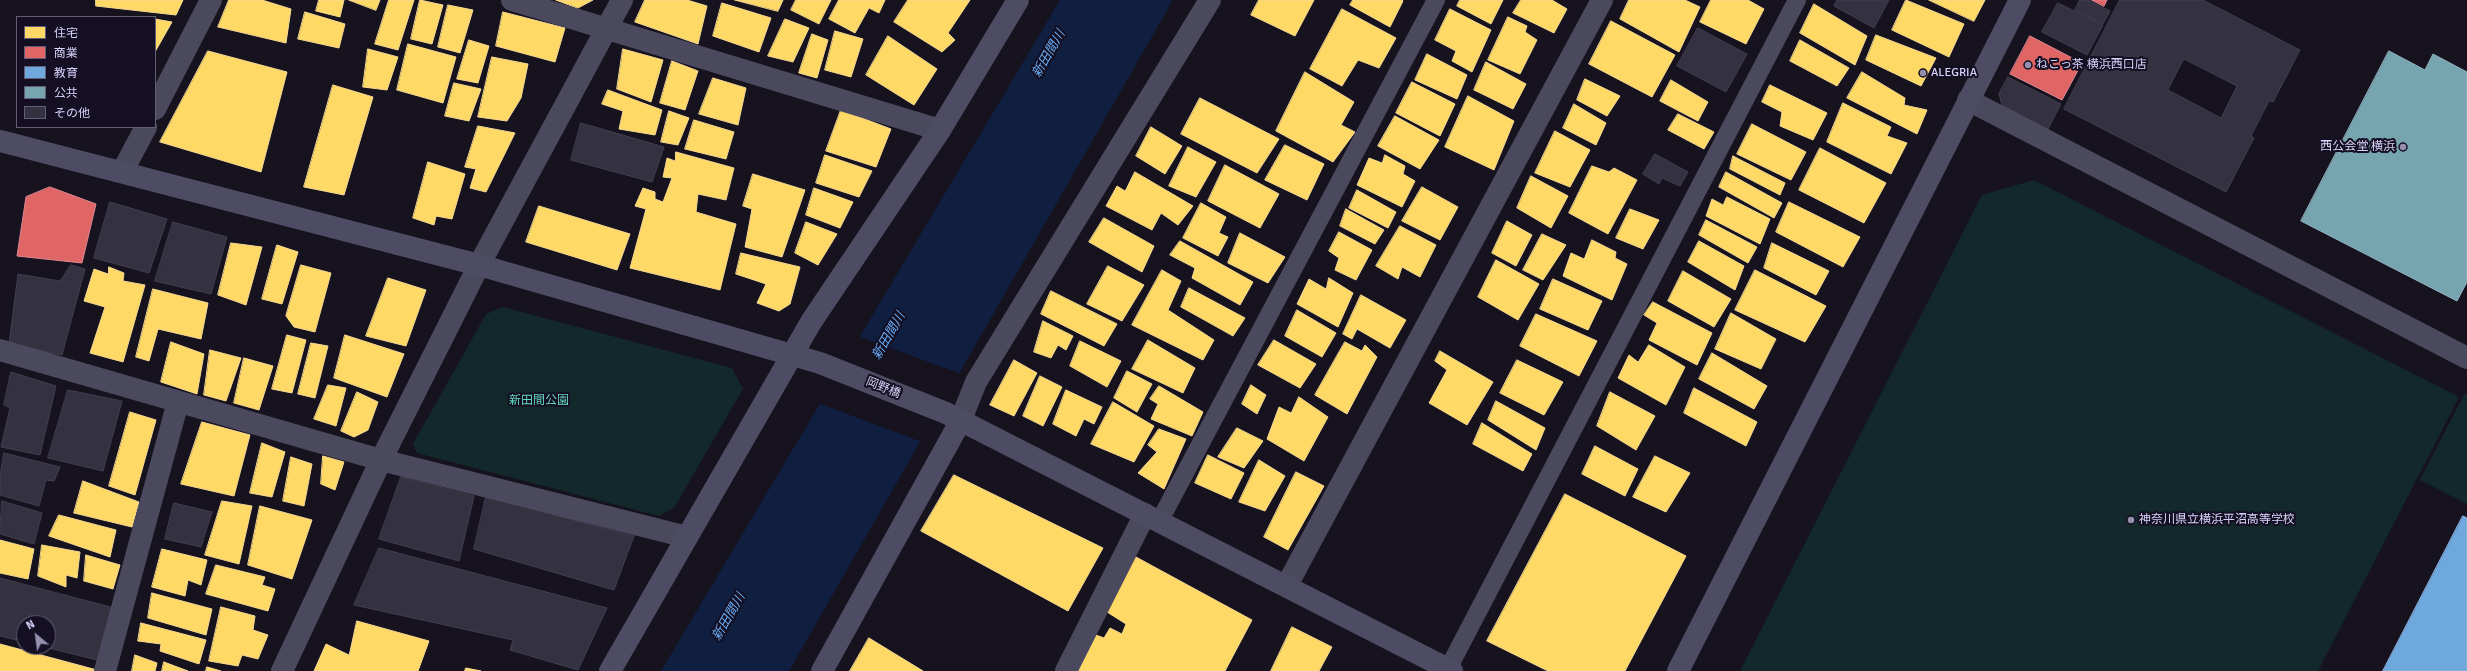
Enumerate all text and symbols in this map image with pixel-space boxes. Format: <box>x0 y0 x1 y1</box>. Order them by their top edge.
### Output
legend <box>16 16 156 128</box>
text: 住宅 <box>54 26 78 41</box>
water label: 新田間川 <box>1029 28 1069 80</box>
text: 商業 <box>54 46 78 61</box>
place label: ねこっ茶 横浜西口店 <box>2036 58 2147 72</box>
marker: ねこっ茶 横浜西口店 <box>2023 60 2033 70</box>
text: 教育 <box>54 66 78 81</box>
place label: ALEGRIA <box>1931 66 1977 80</box>
marker: ALEGRIA <box>1918 68 1928 78</box>
text: 公共 <box>54 86 78 101</box>
text: その他 <box>54 106 90 121</box>
place label: 西公会堂 横浜 <box>2320 140 2395 154</box>
marker: 西公会堂 横浜 <box>2398 142 2408 152</box>
water label: 新田間川 <box>869 310 909 362</box>
street label: 岡野橋 <box>864 375 902 401</box>
park label: 新田間公園 <box>509 394 569 408</box>
place label: 神奈川県立横浜平沼高等学校 <box>2139 513 2295 527</box>
marker: 神奈川県立横浜平沼高等学校 <box>2126 515 2136 525</box>
water label: 新田間川 <box>709 591 749 643</box>
north arrow <box>16 615 56 655</box>
text: N <box>24 617 37 632</box>

